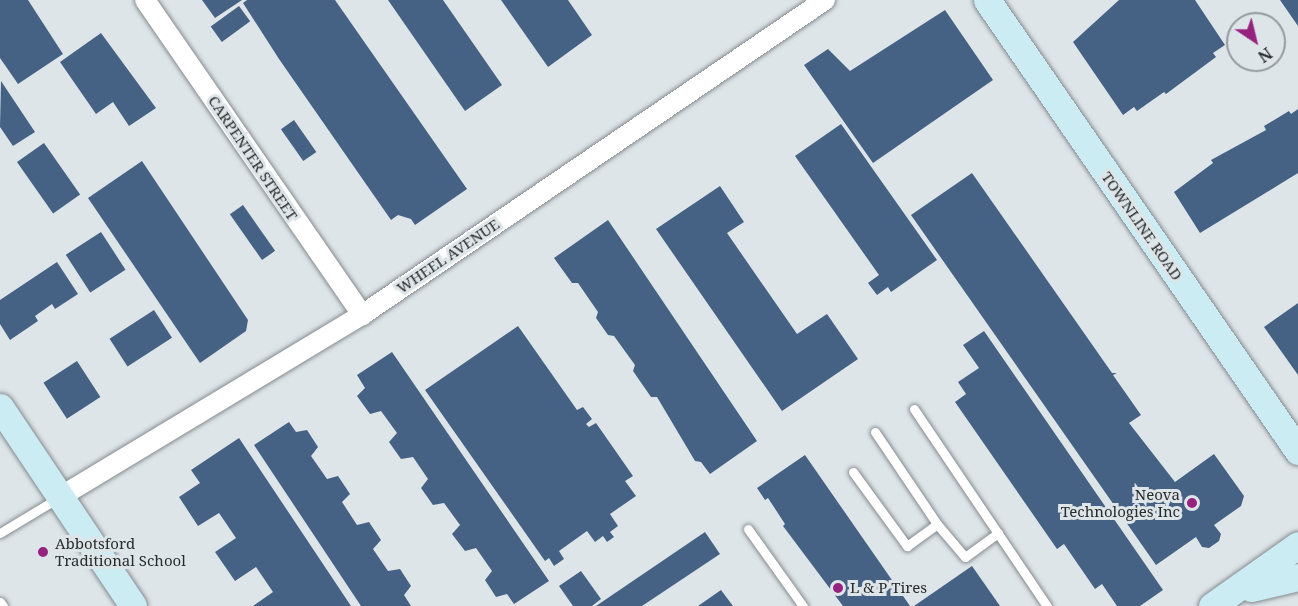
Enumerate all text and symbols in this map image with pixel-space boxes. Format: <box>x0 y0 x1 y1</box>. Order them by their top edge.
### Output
north arrow <box>1226 12 1286 72</box>
text: N <box>1254 42 1277 68</box>
street label: CARPENTER STREET <box>205 92 301 224</box>
street label: TOWNLINE ROAD <box>1098 168 1186 284</box>
street label: WHEEL AVENUE <box>393 215 503 297</box>
place label: Neova Technologies Inc <box>1061 485 1180 520</box>
marker: Neova Technologies Inc <box>1185 496 1199 510</box>
place label: Abbotsford Traditional School <box>55 534 186 569</box>
marker: Abbotsford Traditional School <box>36 545 50 559</box>
place label: L & P Tires <box>850 579 927 597</box>
marker: L & P Tires <box>831 581 845 595</box>

